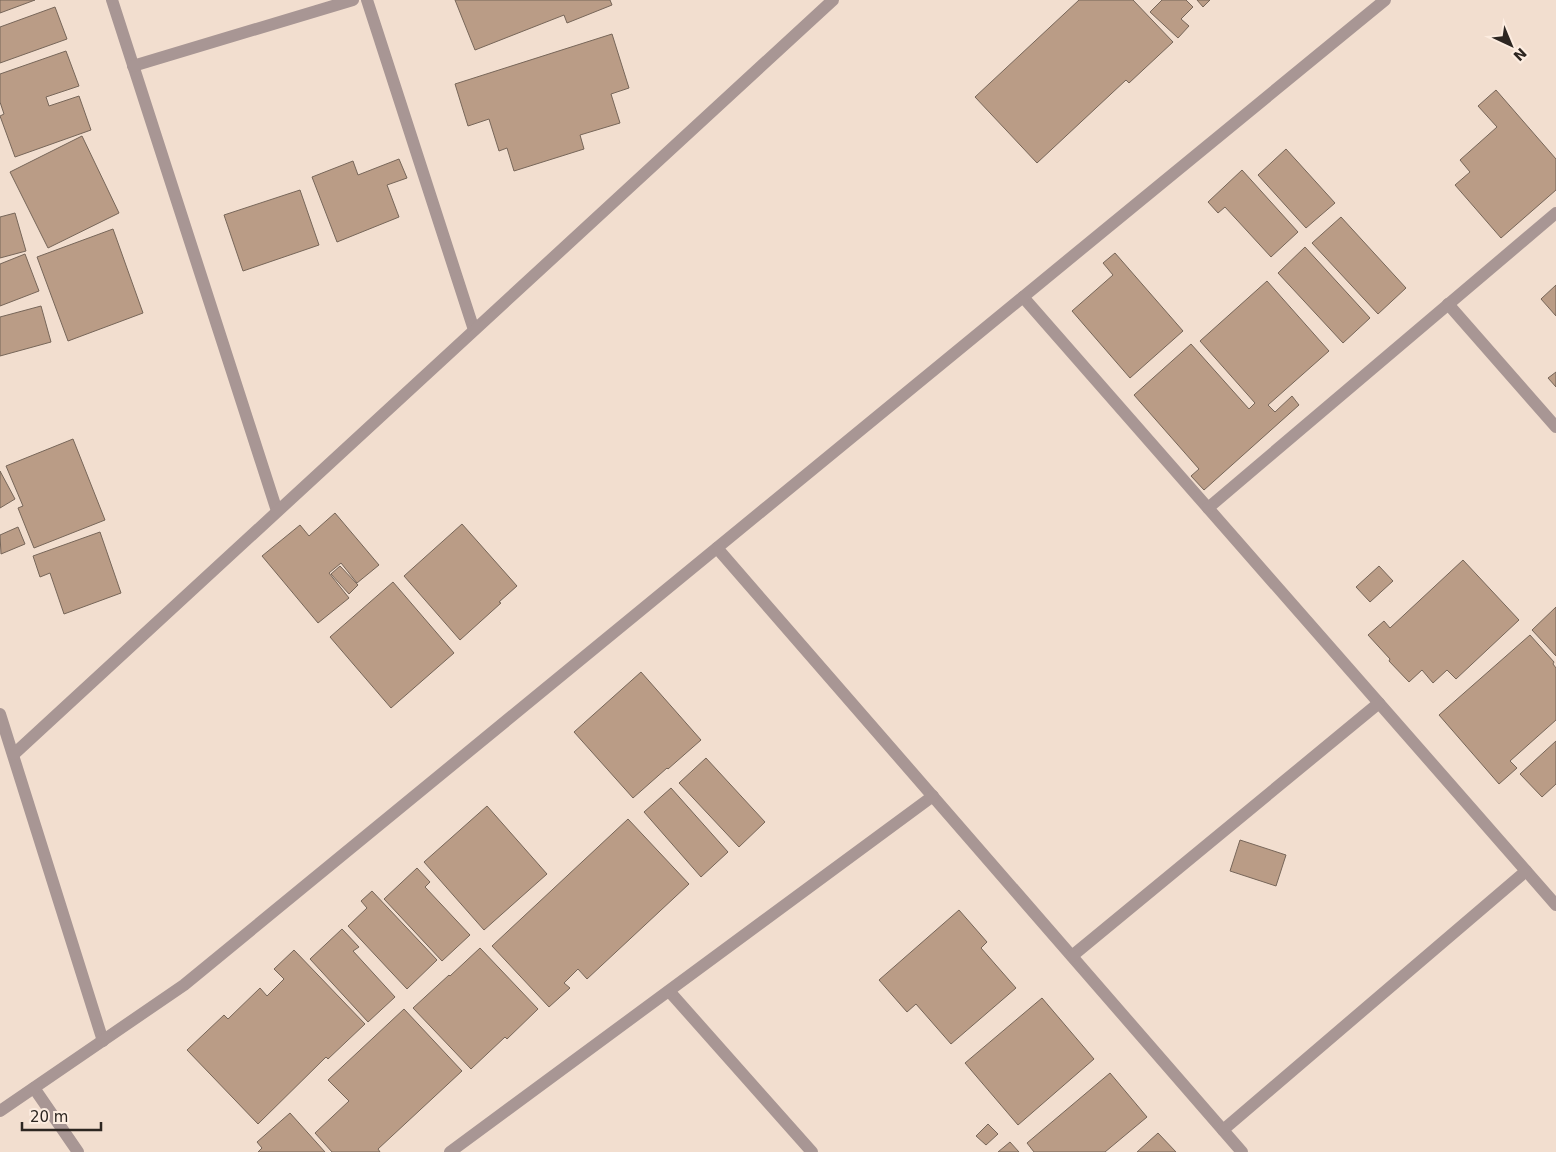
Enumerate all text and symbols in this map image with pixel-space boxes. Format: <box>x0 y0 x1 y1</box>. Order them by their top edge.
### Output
north arrow <box>1486 20 1536 70</box>
text: N <box>1510 45 1530 64</box>
scale bar <box>22 1100 101 1132</box>
text: 20 m <box>30 1108 68 1126</box>

